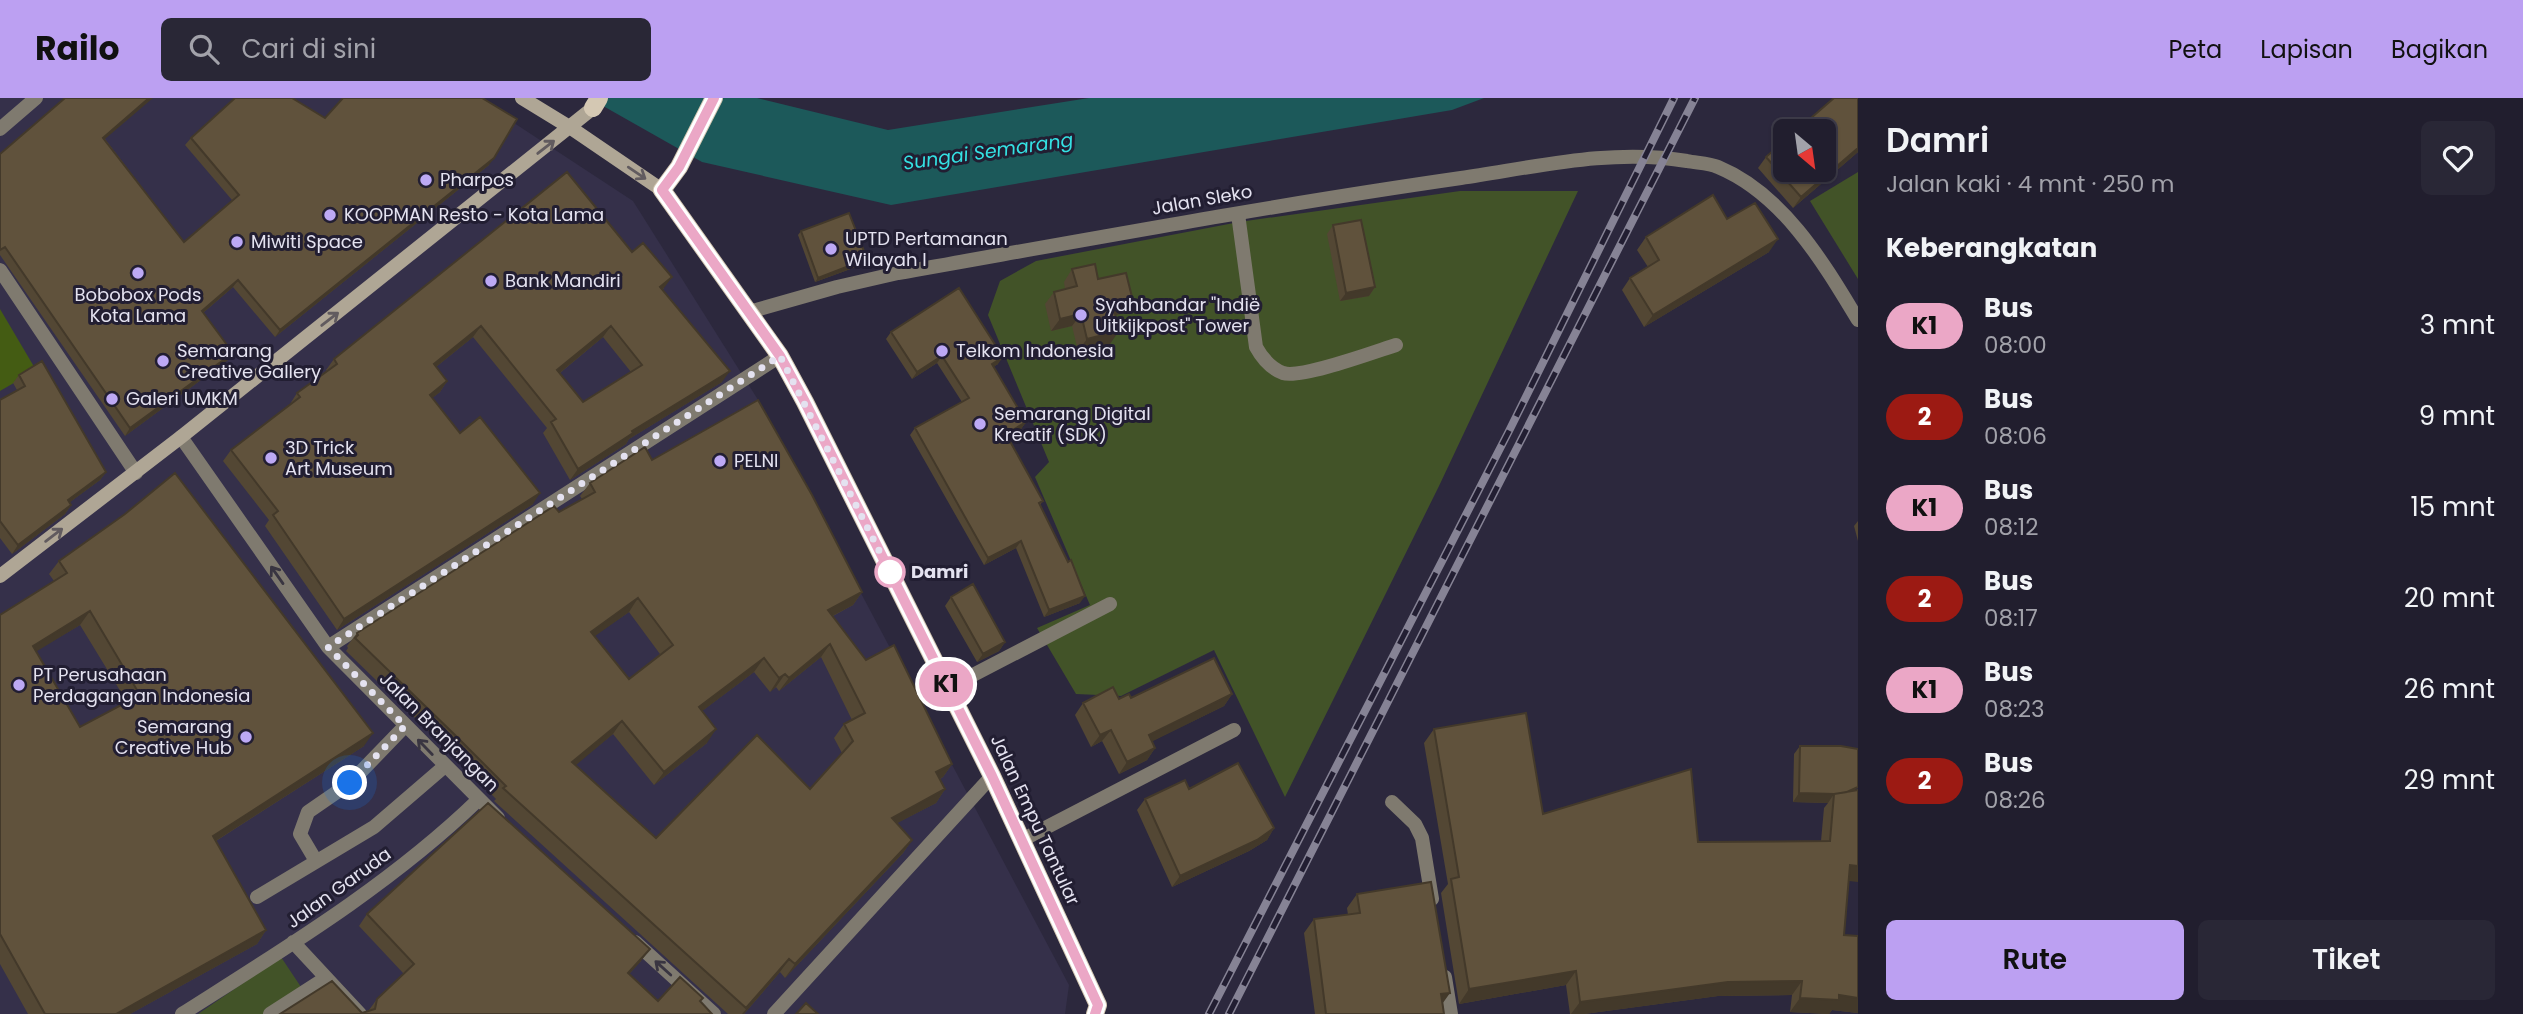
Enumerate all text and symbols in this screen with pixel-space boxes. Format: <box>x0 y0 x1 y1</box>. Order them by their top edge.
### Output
search box <box>161 18 651 81</box>
text: Railo <box>35 25 119 72</box>
icon: search <box>185 30 223 68</box>
text: Cari di sini <box>241 31 376 67</box>
text: Peta <box>2168 33 2222 66</box>
text: Lapisan <box>2260 33 2353 66</box>
text: Bagikan <box>2391 33 2488 66</box>
text: Damri <box>1886 117 1989 164</box>
north arrow <box>1773 119 1836 182</box>
map controls <box>1773 119 1836 182</box>
button: heart <box>2421 121 2495 195</box>
water label: Sungai Semarang <box>901 126 1075 177</box>
one-way arrow <box>537 140 555 155</box>
one-way arrow <box>627 166 646 180</box>
place label: Pharpos <box>440 167 514 192</box>
text: Jalan kaki · 4 mnt · 250 m <box>1886 168 2174 200</box>
marker: Pharpos <box>418 172 434 188</box>
street label: Jalan Sleko <box>1150 178 1254 221</box>
place label: KOOPMAN Resto - Kota Lama <box>344 202 604 227</box>
marker: KOOPMAN Resto - Kota Lama <box>322 207 338 223</box>
place label: UPTD Pertamanan Wilayah I <box>845 226 1008 272</box>
place label: Miwiti Space <box>251 229 363 254</box>
text: Keberangkatan <box>1886 230 2097 266</box>
marker: Miwiti Space <box>229 234 245 250</box>
marker: UPTD Pertamanan Wilayah I <box>823 241 839 257</box>
marker: Bobobox Pods Kota Lama <box>130 265 146 281</box>
place label: Bank Mandiri <box>505 268 621 293</box>
marker: Bank Mandiri <box>483 273 499 289</box>
place label: Bobobox Pods Kota Lama <box>75 282 201 328</box>
text: Bus <box>1984 290 2033 326</box>
place label: Syahbandar "Indië Uitkijkpost" Tower <box>1095 292 1260 338</box>
marker: Syahbandar "Indië Uitkijkpost" Tower <box>1073 307 1089 323</box>
text: 3 mnt <box>2420 307 2495 343</box>
text: K1 <box>1912 309 1937 342</box>
one-way arrow <box>320 312 338 327</box>
text: 08:00 <box>1984 329 2047 361</box>
place label: Semarang Creative Gallery <box>177 338 321 384</box>
place label: Telkom Indonesia <box>956 338 1114 363</box>
marker: Telkom Indonesia <box>934 343 950 359</box>
marker: Semarang Creative Gallery <box>155 353 171 369</box>
text: Bus <box>1984 381 2033 417</box>
place label: Galeri UMKM <box>126 386 238 411</box>
marker: Galeri UMKM <box>104 391 120 407</box>
text: 9 mnt <box>2419 398 2495 434</box>
text: 2 <box>1918 400 1931 433</box>
place label: Semarang Digital Kreatif (SDK) <box>994 401 1151 447</box>
marker: Semarang Digital Kreatif (SDK) <box>972 416 988 432</box>
text: 08:06 <box>1984 420 2047 452</box>
place label: 3D Trick Art Museum <box>285 435 393 481</box>
place label: PELNI <box>734 448 779 473</box>
marker: 3D Trick Art Museum <box>263 450 279 466</box>
marker: PELNI <box>712 453 728 469</box>
text: Bus <box>1984 472 2033 508</box>
text: 15 mnt <box>2411 489 2495 525</box>
text: K1 <box>1912 491 1937 524</box>
text: 08:12 <box>1984 511 2038 543</box>
one-way arrow <box>44 528 63 542</box>
marker: Damri <box>875 557 905 587</box>
place label: Damri <box>911 559 968 584</box>
text: Bus <box>1984 563 2033 599</box>
one-way arrow <box>270 565 284 585</box>
text: 20 mnt <box>2404 580 2495 616</box>
text: 2 <box>1918 582 1931 615</box>
text: 08:17 <box>1984 602 2038 634</box>
text: Bus <box>1984 654 2033 690</box>
line badge: K1 <box>914 661 978 707</box>
place label: PT Perusahaan Perdagangan Indonesia <box>33 662 250 708</box>
street label: Jalan Branjangan <box>374 666 505 797</box>
text: K1 <box>933 667 959 700</box>
text: 26 mnt <box>2404 671 2495 707</box>
text: K1 <box>1912 673 1937 706</box>
marker: PT Perusahaan Perdagangan Indonesia <box>11 677 27 693</box>
text: 08:23 <box>1984 693 2045 725</box>
place label: Semarang Creative Hub <box>115 714 232 760</box>
marker: Semarang Creative Hub <box>238 729 254 745</box>
street label: Jalan Empu Tantular <box>985 730 1086 909</box>
one-way arrow <box>417 738 434 755</box>
text: Bus <box>1984 745 2033 781</box>
text: 29 mnt <box>2404 762 2495 798</box>
text: 2 <box>1918 764 1931 797</box>
your location <box>332 765 367 800</box>
text: 08:26 <box>1984 784 2046 816</box>
street label: Jalan Garuda <box>281 841 396 934</box>
button: Rute <box>1886 920 2184 1000</box>
button: Tiket <box>2198 920 2495 1000</box>
one-way arrow <box>654 960 672 976</box>

